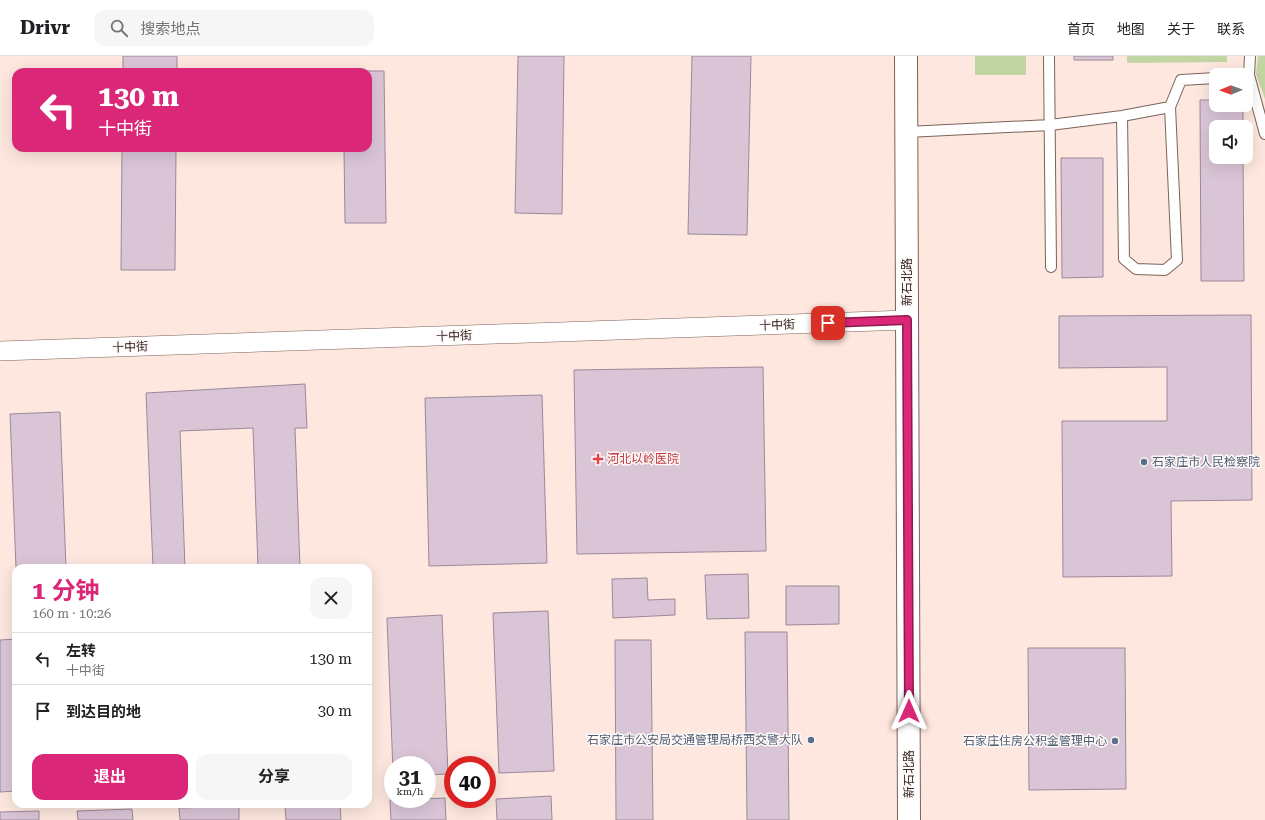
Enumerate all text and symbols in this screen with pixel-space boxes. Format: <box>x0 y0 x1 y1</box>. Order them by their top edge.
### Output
search box <box>94 10 374 46</box>
text: Drivr <box>20 16 70 39</box>
icon: search <box>108 17 130 39</box>
text: 搜索地点 <box>140 20 200 38</box>
text: 首页 <box>1067 21 1095 37</box>
text: 地图 <box>1117 21 1145 37</box>
text: 关于 <box>1167 21 1195 37</box>
text: 联系 <box>1217 21 1245 37</box>
north arrow <box>1209 68 1253 112</box>
map controls <box>1209 68 1253 164</box>
text: 130 m <box>98 80 179 113</box>
icon: left <box>32 84 84 136</box>
text: 十中街 <box>98 118 152 139</box>
button: sound <box>1209 120 1253 164</box>
street label: 新石北路 <box>900 258 914 306</box>
pin <box>811 306 845 340</box>
icon: arrive <box>817 312 839 334</box>
street label: 十中街 <box>759 317 795 333</box>
street label: 十中街 <box>436 328 472 344</box>
street label: 十中街 <box>112 339 148 355</box>
place label: 河北以岭医院 <box>607 452 679 466</box>
marker: 河北以岭医院 <box>592 453 604 465</box>
place label: 石家庄市人民检察院 <box>1152 455 1260 469</box>
marker: 石家庄市人民检察院 <box>1139 457 1149 467</box>
text: 1 分钟 <box>32 577 100 605</box>
button: close <box>310 577 352 619</box>
text: 160 m · 10:26 <box>32 606 111 621</box>
text: 左转 <box>66 642 96 660</box>
icon: left <box>32 648 54 670</box>
text: 130 m <box>309 650 352 668</box>
text: 十中街 <box>66 663 105 678</box>
position arrow <box>888 690 930 732</box>
icon: arrive <box>32 700 54 722</box>
text: 30 m <box>318 702 352 720</box>
text: 到达目的地 <box>66 703 141 721</box>
place label: 石家庄市公安局交通管理局桥西交警大队 <box>587 733 803 747</box>
place label: 石家庄住房公积金管理中心 <box>963 734 1107 748</box>
marker: 石家庄市公安局交通管理局桥西交警大队 <box>806 735 816 745</box>
marker: 石家庄住房公积金管理中心 <box>1110 736 1120 746</box>
street label: 新石北路 <box>902 750 916 798</box>
button: 退出 <box>32 754 188 800</box>
button: 分享 <box>196 754 352 800</box>
speed limit sign: 40 <box>444 756 496 808</box>
text: 31 <box>399 765 421 789</box>
text: km/h <box>397 786 423 797</box>

